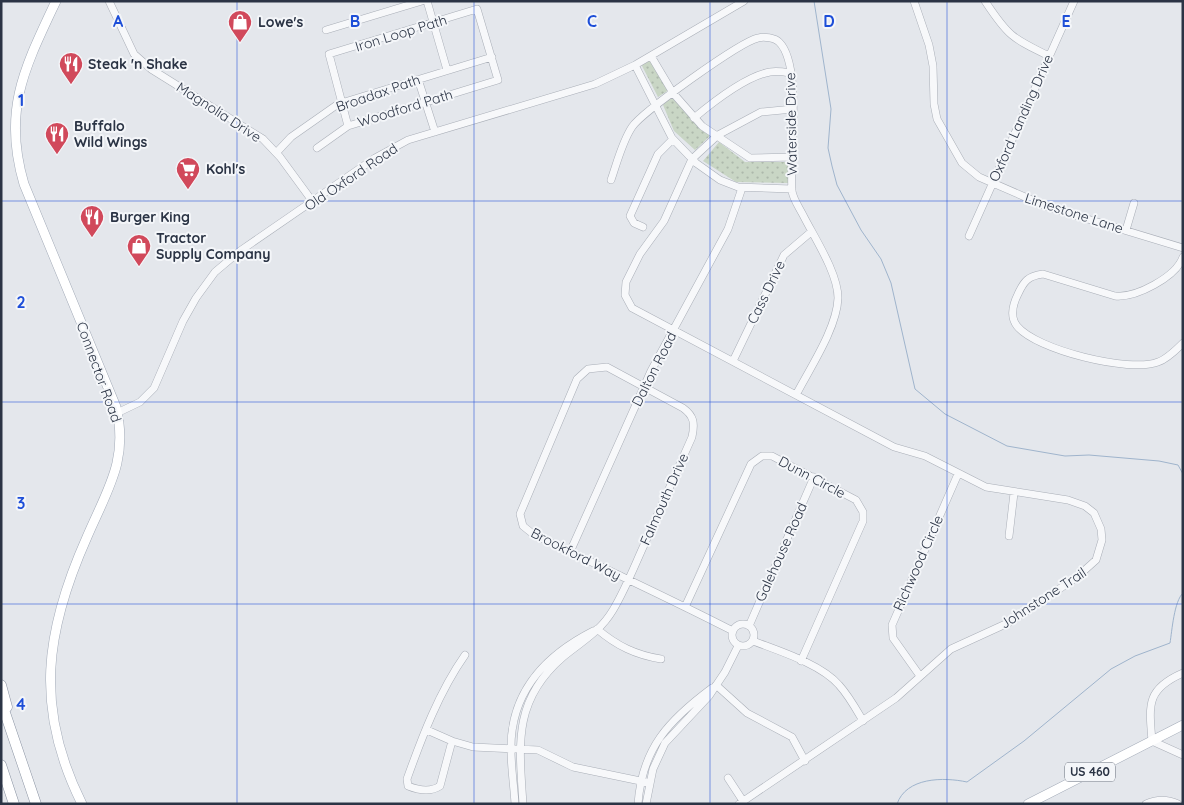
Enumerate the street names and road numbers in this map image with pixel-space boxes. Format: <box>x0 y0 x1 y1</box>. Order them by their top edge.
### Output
street label: Iron Loop Path <box>353 10 449 56</box>
street label: Oxford Landing Drive <box>985 51 1057 185</box>
street label: Broadax Path <box>333 70 423 116</box>
street label: Waterside Drive <box>781 72 801 176</box>
street label: Magnolia Drive <box>173 78 265 146</box>
street label: Woodford Path <box>355 85 455 131</box>
street label: Old Oxford Road <box>301 139 401 215</box>
street label: Limestone Lane <box>1022 189 1126 237</box>
street label: Cass Drive <box>743 257 789 327</box>
street label: Connector Road <box>72 319 126 425</box>
street label: Dalton Road <box>627 329 681 409</box>
street label: Falmouth Drive <box>636 450 692 548</box>
street label: Dunn Circle <box>775 452 849 502</box>
street label: Galehouse Road <box>751 500 811 604</box>
street label: Richwood Circle <box>889 512 947 614</box>
street label: Brookford Way <box>528 524 624 584</box>
street label: Johnstone Trail <box>996 563 1090 633</box>
road number: US 460 <box>1065 762 1115 782</box>

